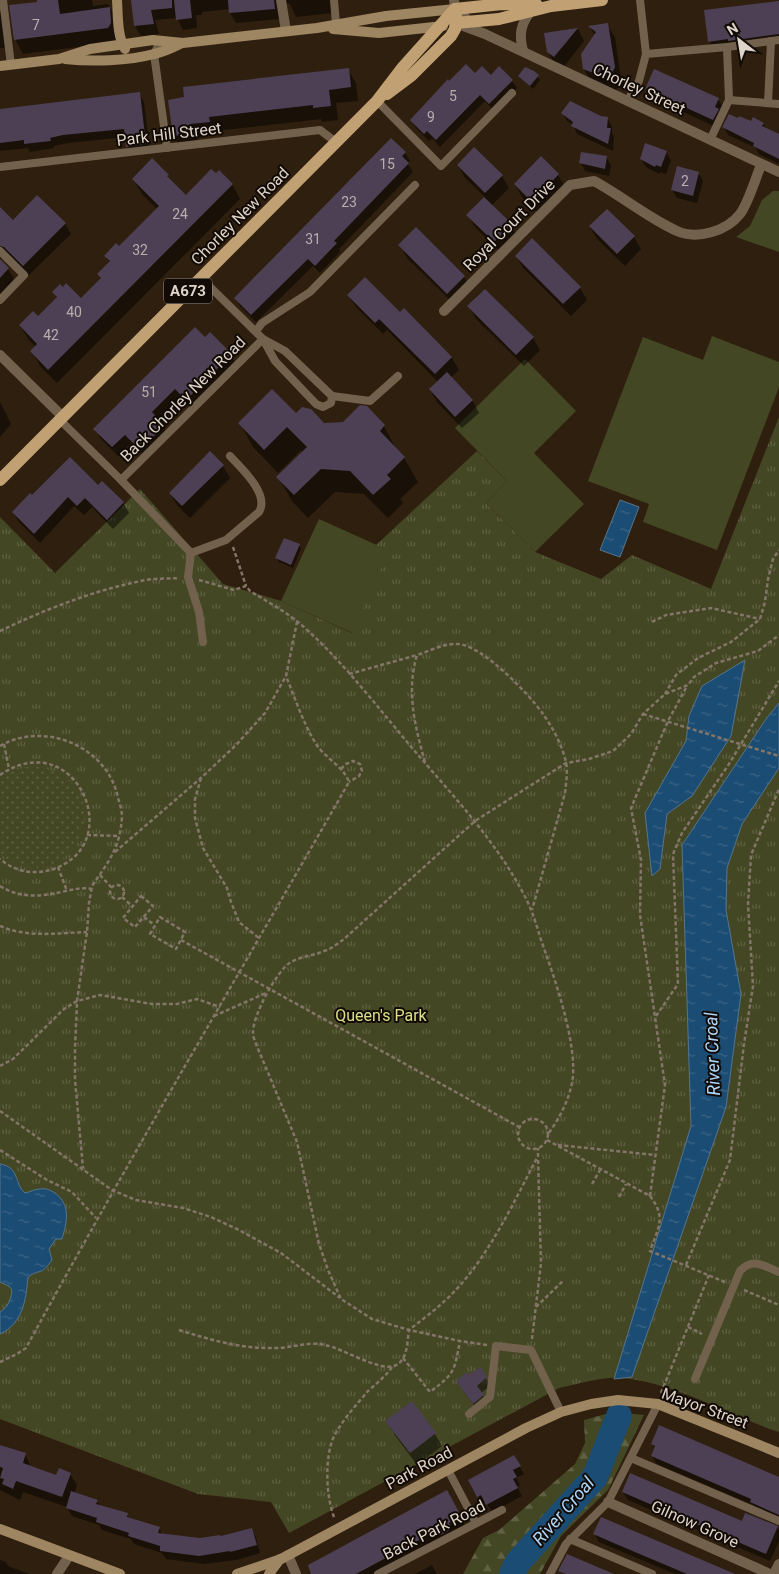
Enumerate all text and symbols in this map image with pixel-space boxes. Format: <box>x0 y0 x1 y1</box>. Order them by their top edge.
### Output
north arrow <box>714 15 764 65</box>
house number: 7 <box>32 17 40 33</box>
text: N <box>724 19 741 38</box>
street label: Chorley Street <box>590 59 688 119</box>
house number: 5 <box>449 88 457 104</box>
house number: 9 <box>427 109 435 125</box>
street label: Park Hill Street <box>115 118 223 150</box>
house number: 15 <box>379 156 395 172</box>
street label: Chorley New Road <box>187 163 293 269</box>
house number: 2 <box>681 173 689 189</box>
street label: Royal Court Drive <box>459 175 559 275</box>
house number: 23 <box>341 194 357 210</box>
house number: 24 <box>172 206 188 222</box>
house number: 31 <box>305 231 321 247</box>
house number: 32 <box>132 242 148 258</box>
road number: A673 <box>164 278 212 304</box>
house number: 40 <box>66 304 82 320</box>
house number: 42 <box>43 327 59 343</box>
street label: Back Chorley New Road <box>116 332 250 466</box>
house number: 51 <box>141 384 157 400</box>
park label: Queen's Park <box>335 1006 428 1025</box>
water label: River Croal <box>700 1011 724 1096</box>
street label: Mayor Street <box>659 1384 751 1432</box>
street label: Park Road <box>382 1442 456 1494</box>
water label: River Croal <box>528 1472 599 1549</box>
street label: Back Park Road <box>380 1496 488 1564</box>
street label: Gilnow Grove <box>648 1496 742 1552</box>

